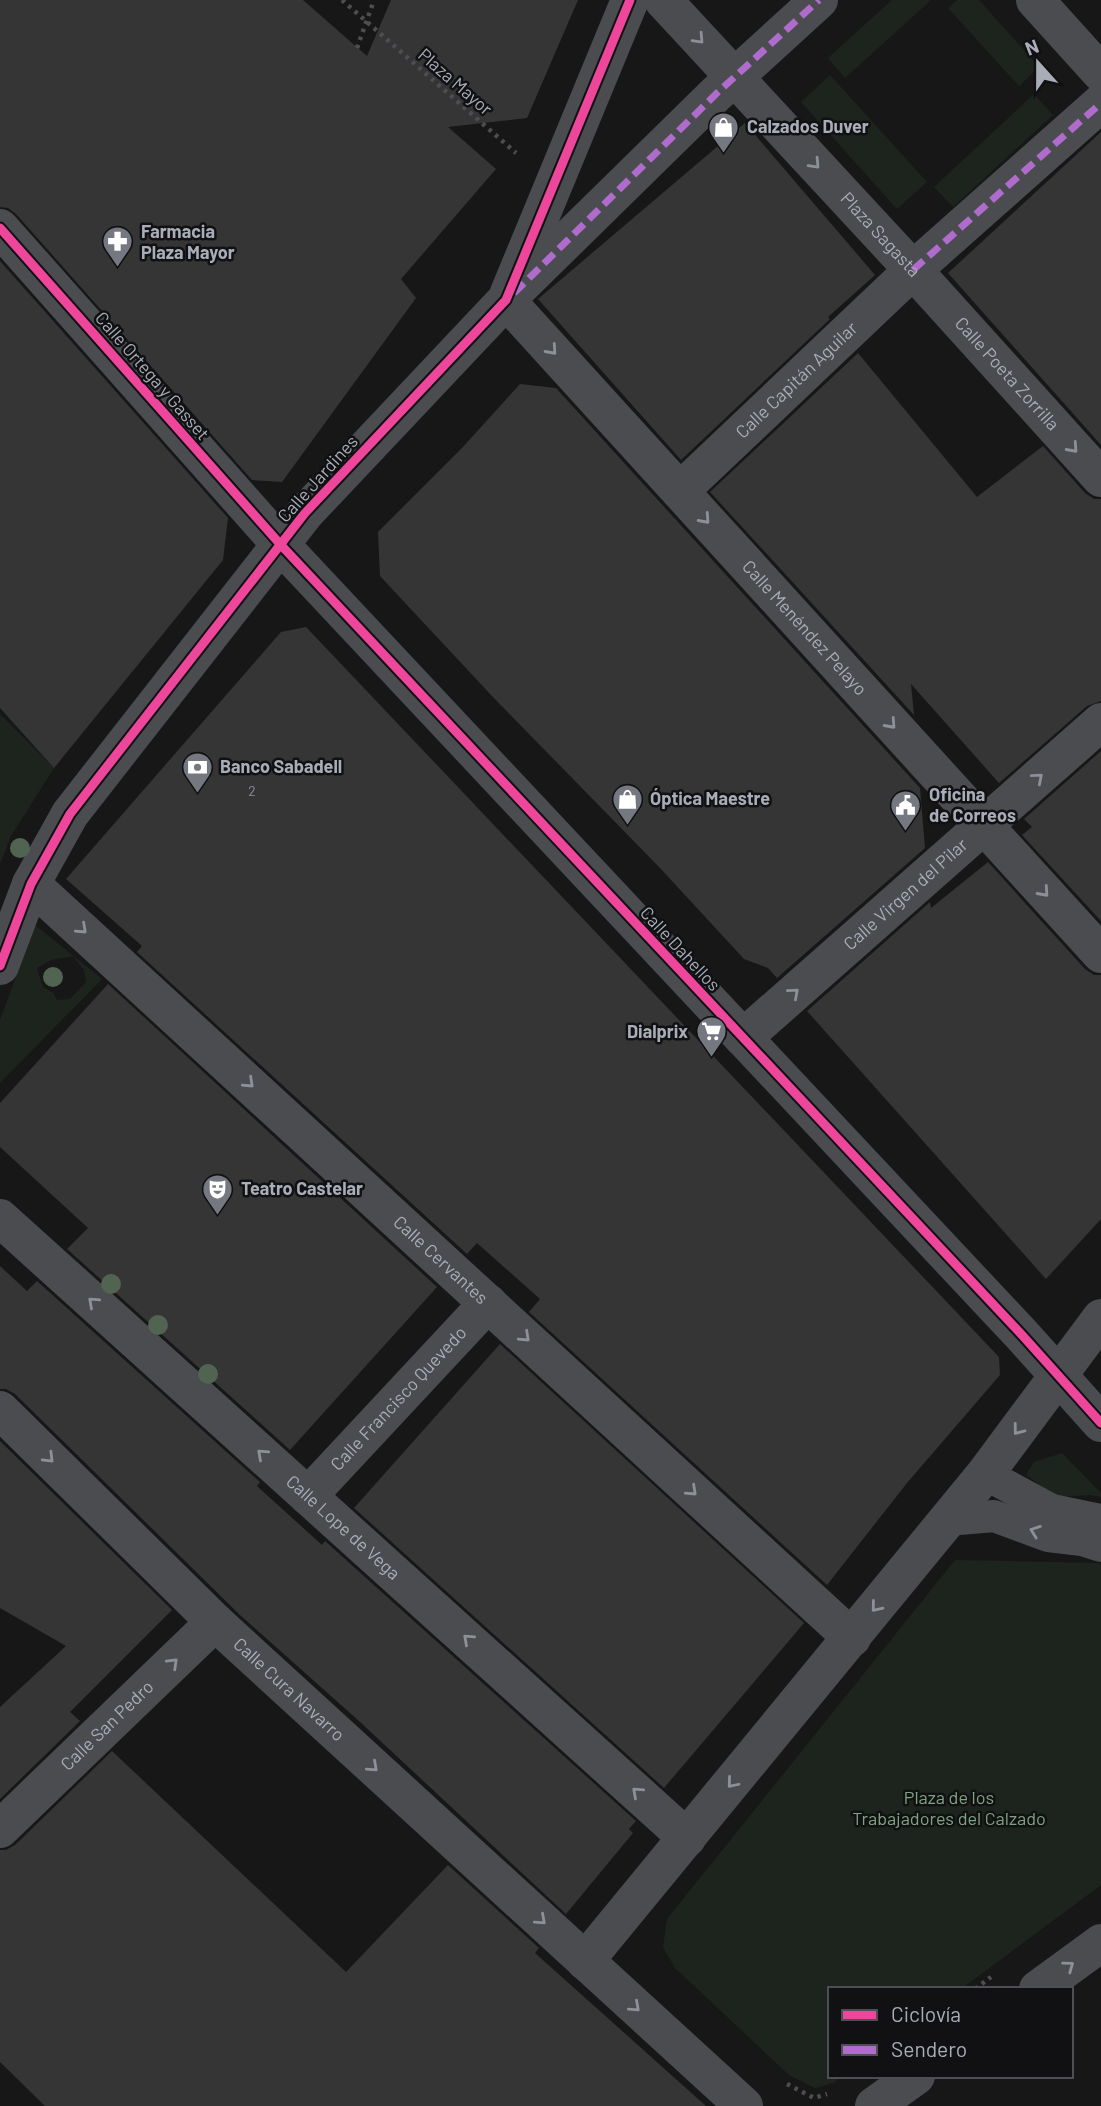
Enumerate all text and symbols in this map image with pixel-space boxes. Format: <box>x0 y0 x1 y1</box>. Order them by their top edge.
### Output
north arrow <box>1003 28 1073 98</box>
one-way arrow <box>691 31 704 44</box>
text: N <box>1022 34 1042 60</box>
street label: Plaza Mayor <box>414 43 498 120</box>
shop icon: Calzados Duver <box>707 110 741 154</box>
place label: Calzados Duver <box>747 115 869 137</box>
one-way arrow <box>807 156 820 169</box>
street label: Plaza Sagasta <box>836 187 926 281</box>
place label: Farmacia Plaza Mayor <box>141 220 235 263</box>
pharmacy icon: Farmacia Plaza Mayor <box>101 225 135 269</box>
street label: Calle Ortega y Gasset <box>91 307 214 444</box>
street label: Calle Poeta Zorrilla <box>951 312 1065 435</box>
street label: Calle Capitán Aguilar <box>731 316 862 442</box>
one-way arrow <box>544 342 557 355</box>
street label: Calle Jardines <box>272 430 362 526</box>
one-way arrow <box>1065 440 1078 453</box>
one-way arrow <box>697 511 710 524</box>
street label: Calle Menéndez Pelayo <box>738 555 872 699</box>
one-way arrow <box>883 716 896 729</box>
bank icon: Banco Sabadell <box>180 750 214 794</box>
place label: Banco Sabadell <box>220 755 342 777</box>
one-way arrow <box>1030 773 1043 786</box>
house number: 2 <box>248 782 256 799</box>
shop icon: Óptica Maestre <box>610 782 644 826</box>
place label: Oficina de Correos <box>929 783 1016 826</box>
place label: Óptica Maestre <box>650 787 770 809</box>
public building icon: Oficina de Correos <box>889 788 923 832</box>
street label: Calle Virgen del Pilar <box>839 833 972 954</box>
one-way arrow <box>1036 884 1049 897</box>
street label: Calle Dahellos <box>636 901 725 995</box>
one-way arrow <box>74 921 87 933</box>
one-way arrow <box>786 989 799 1001</box>
supermarket icon: Dialprix <box>694 1015 728 1059</box>
place label: Dialprix <box>627 1020 688 1042</box>
one-way arrow <box>241 1075 254 1088</box>
theatre icon: Teatro Castelar <box>201 1172 235 1216</box>
place label: Teatro Castelar <box>241 1177 363 1199</box>
street label: Calle Cervantes <box>389 1210 493 1308</box>
one-way arrow <box>88 1298 101 1310</box>
street label: Calle Francisco Quevedo <box>325 1321 471 1475</box>
one-way arrow <box>517 1329 530 1341</box>
one-way arrow <box>1014 1422 1027 1434</box>
one-way arrow <box>40 1450 53 1463</box>
one-way arrow <box>257 1450 270 1462</box>
street label: Calle Lope de Vega <box>282 1470 405 1584</box>
one-way arrow <box>684 1483 697 1495</box>
one-way arrow <box>1029 1525 1041 1539</box>
one-way arrow <box>872 1600 885 1612</box>
street label: Calle Cura Navarro <box>229 1632 350 1745</box>
one-way arrow <box>463 1635 476 1647</box>
one-way arrow <box>164 1658 177 1671</box>
street label: Calle San Pedro <box>56 1675 158 1775</box>
one-way arrow <box>365 1759 378 1771</box>
one-way arrow <box>728 1775 740 1788</box>
park label: Plaza de los Trabajadores del Calzado <box>852 1786 1046 1829</box>
one-way arrow <box>632 1787 645 1800</box>
one-way arrow <box>533 1912 546 1924</box>
one-way arrow <box>1061 1962 1074 1974</box>
legend <box>828 1987 1073 2078</box>
one-way arrow <box>627 1998 640 2011</box>
text: Ciclovía <box>891 2001 961 2026</box>
text: Sendero <box>891 2036 967 2061</box>

